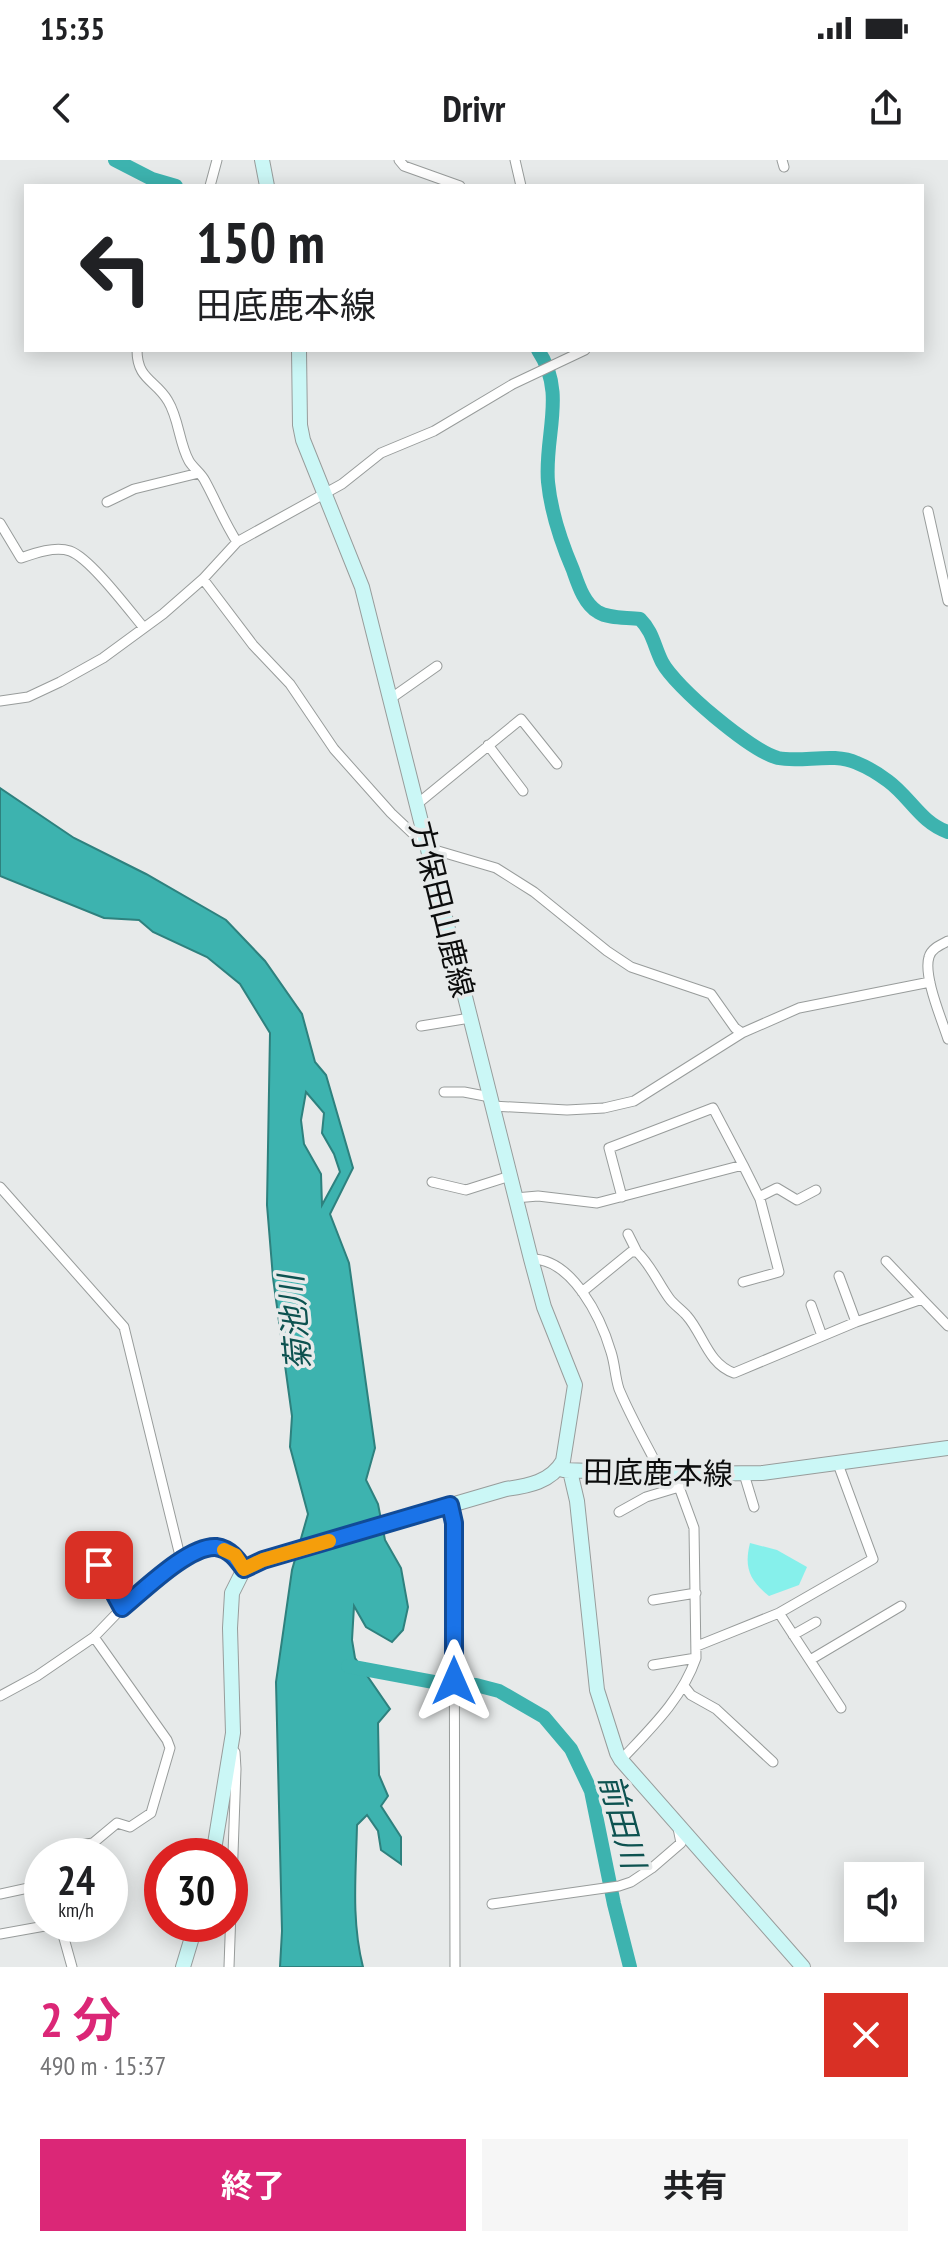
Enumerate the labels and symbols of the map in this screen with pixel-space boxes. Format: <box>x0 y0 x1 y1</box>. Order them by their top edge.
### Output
street label: 方保田山鹿線 <box>402 817 484 1001</box>
water label: 菊池川 <box>269 1270 319 1373</box>
street label: 田底鹿本線 <box>583 1451 733 1493</box>
pin <box>65 1531 133 1599</box>
position arrow <box>412 1639 496 1723</box>
water label: 前田川 <box>590 1769 656 1876</box>
speed limit sign: 30 <box>144 1838 248 1942</box>

